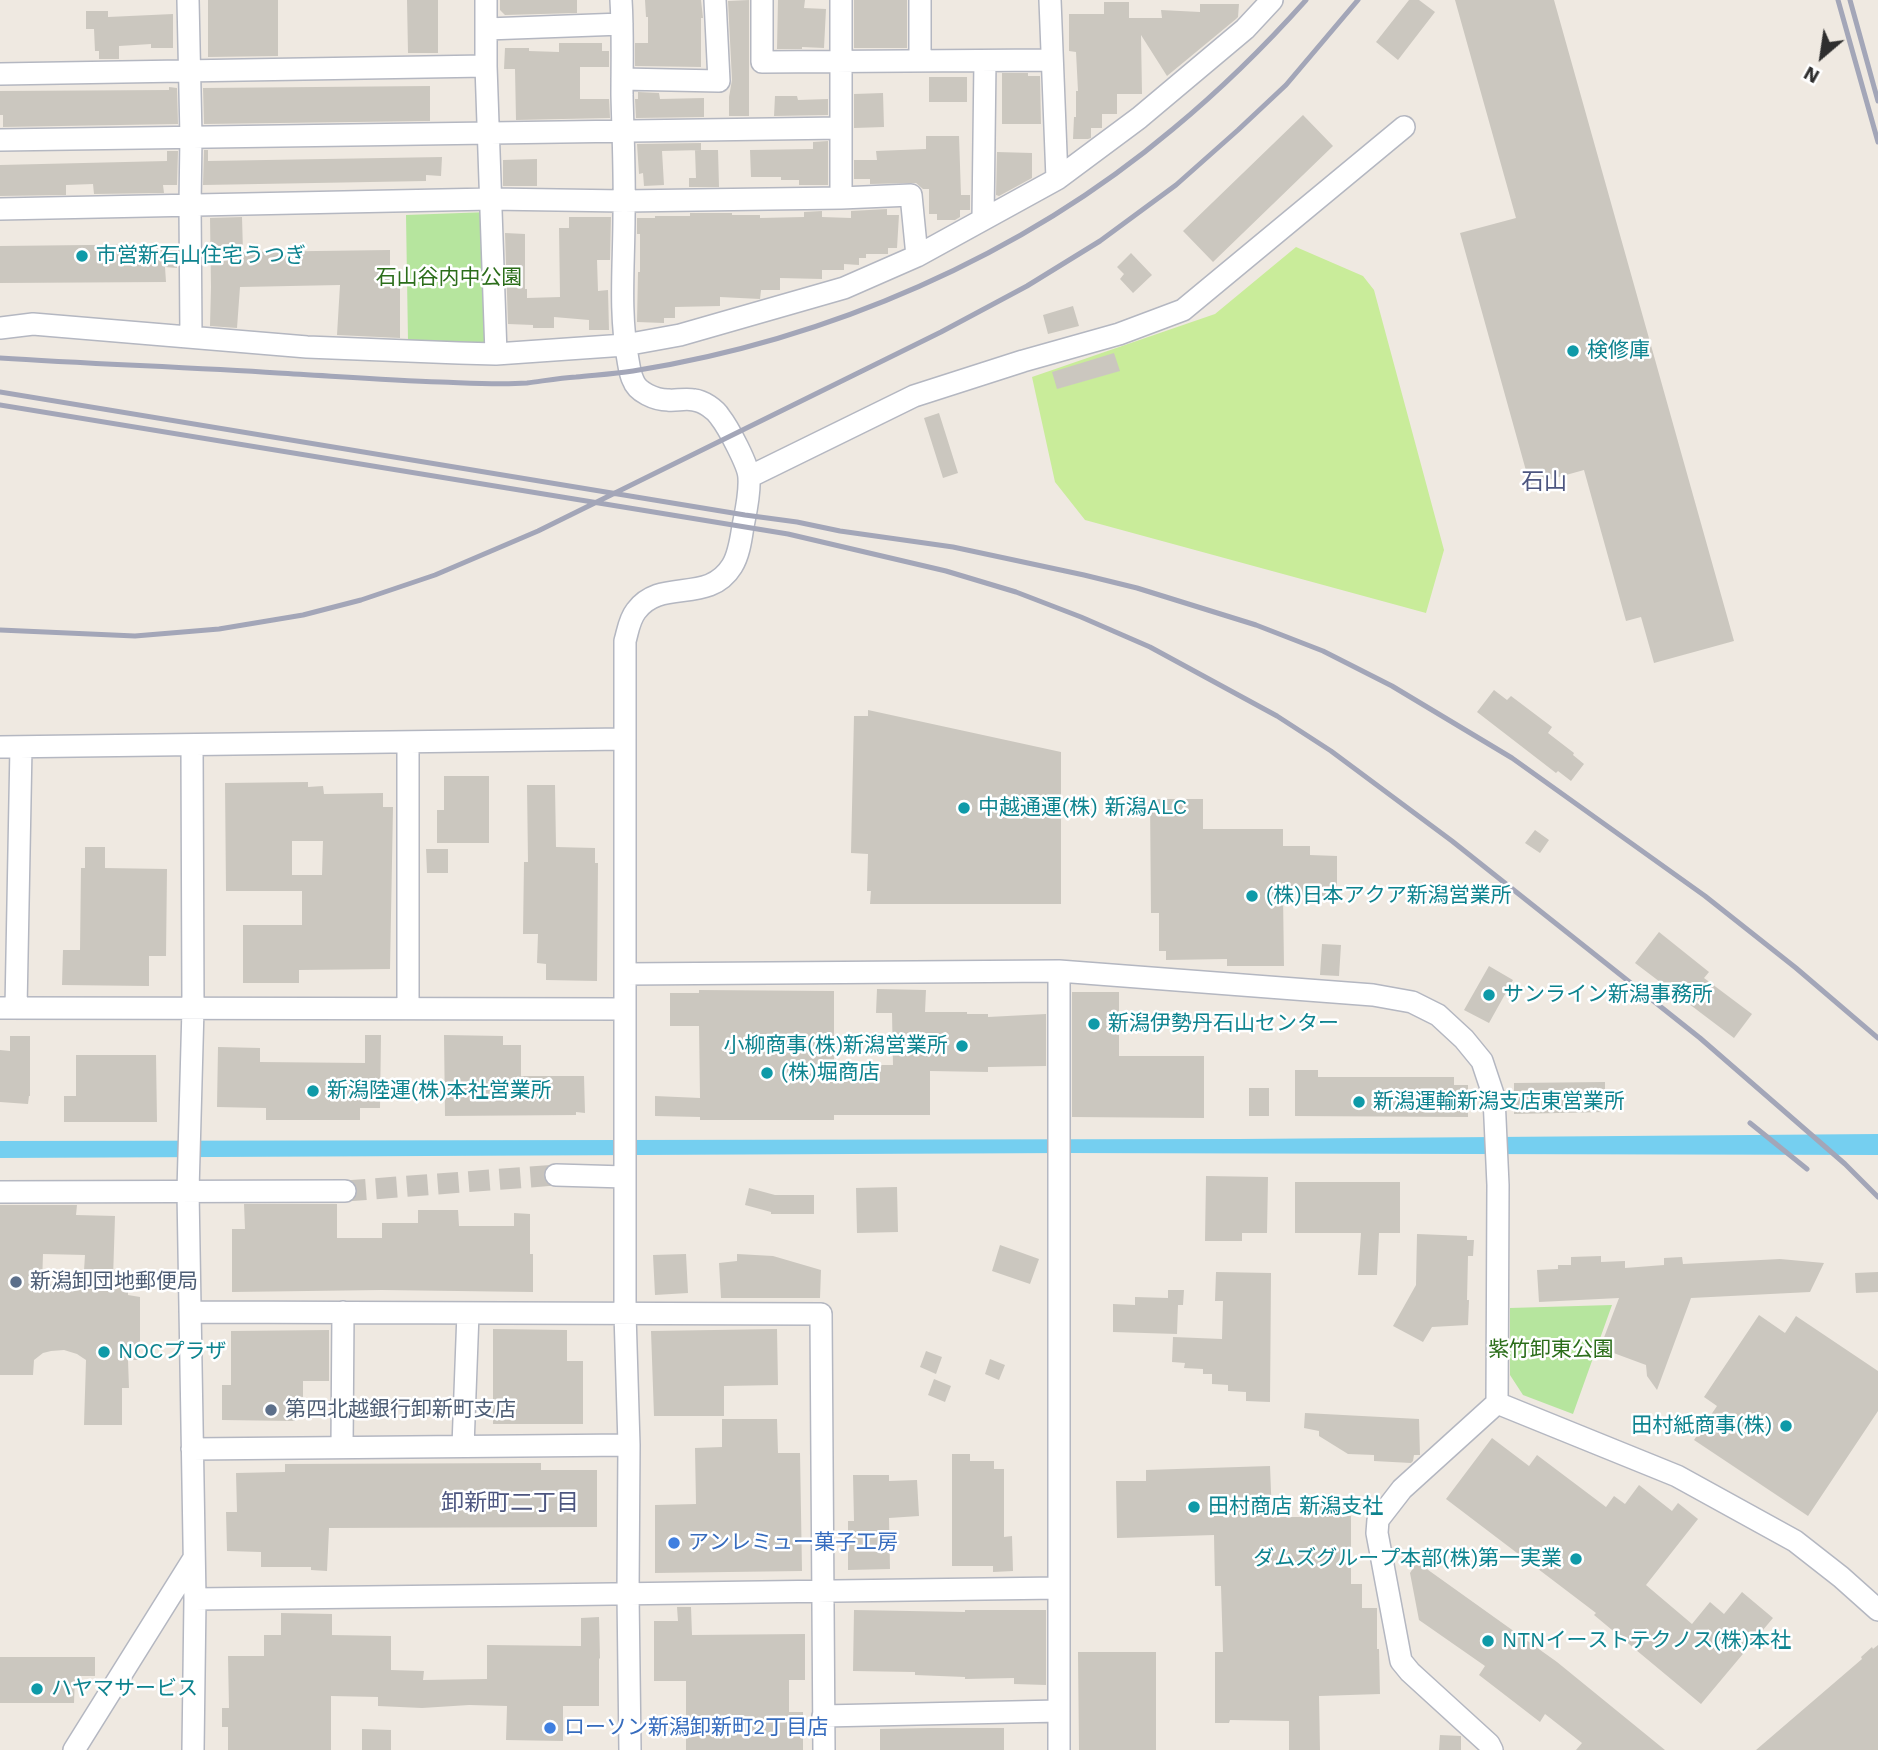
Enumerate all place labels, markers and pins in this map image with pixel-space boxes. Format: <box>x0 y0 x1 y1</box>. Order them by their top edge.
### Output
place label: 市営新石山住宅うつぎ <box>96 243 306 269</box>
marker: 市営新石山住宅うつぎ <box>74 248 90 264</box>
place label: 検修庫 <box>1587 338 1650 364</box>
marker: 検修庫 <box>1565 343 1581 359</box>
place label: 中越通運(株) 新潟ALC <box>978 795 1187 821</box>
marker: 中越通運(株) 新潟ALC <box>956 800 972 816</box>
place label: (株)日本アクア新潟営業所 <box>1266 883 1512 909</box>
marker: (株)日本アクア新潟営業所 <box>1244 888 1260 904</box>
place label: サンライン新潟事務所 <box>1503 982 1713 1008</box>
marker: サンライン新潟事務所 <box>1481 987 1497 1003</box>
place label: 新潟伊勢丹石山センター <box>1108 1011 1339 1037</box>
marker: 新潟伊勢丹石山センター <box>1086 1016 1102 1032</box>
place label: 小柳商事(株)新潟営業所 <box>723 1033 948 1059</box>
marker: 小柳商事(株)新潟営業所 <box>954 1038 970 1054</box>
place label: (株)堀商店 <box>781 1060 880 1086</box>
marker: (株)堀商店 <box>759 1065 775 1081</box>
place label: 新潟陸運(株)本社営業所 <box>327 1078 552 1104</box>
marker: 新潟陸運(株)本社営業所 <box>305 1083 321 1099</box>
place label: 新潟運輸新潟支店東営業所 <box>1373 1089 1625 1115</box>
marker: 新潟運輸新潟支店東営業所 <box>1351 1094 1367 1110</box>
place label: 新潟卸団地郵便局 <box>30 1269 198 1295</box>
marker: 新潟卸団地郵便局 <box>8 1274 24 1290</box>
place label: NOCプラザ <box>118 1339 227 1365</box>
marker: NOCプラザ <box>96 1344 112 1360</box>
place label: 第四北越銀行卸新町支店 <box>285 1397 516 1423</box>
marker: 第四北越銀行卸新町支店 <box>263 1402 279 1418</box>
place label: 田村紙商事(株) <box>1631 1413 1772 1439</box>
marker: 田村紙商事(株) <box>1778 1418 1794 1434</box>
place label: 田村商店 新潟支社 <box>1208 1494 1383 1520</box>
marker: 田村商店 新潟支社 <box>1186 1499 1202 1515</box>
place label: アンレミュー菓子工房 <box>688 1530 898 1556</box>
marker: アンレミュー菓子工房 <box>666 1535 682 1551</box>
place label: ダムズグループ本部(株)第一実業 <box>1253 1546 1562 1572</box>
marker: ダムズグループ本部(株)第一実業 <box>1568 1551 1584 1567</box>
place label: NTNイーストテクノス(株)本社 <box>1502 1628 1791 1654</box>
marker: NTNイーストテクノス(株)本社 <box>1480 1633 1496 1649</box>
place label: ハヤマサービス <box>51 1676 198 1702</box>
marker: ハヤマサービス <box>29 1681 45 1697</box>
place label: ローソン新潟卸新町2丁目店 <box>564 1715 828 1741</box>
marker: ローソン新潟卸新町2丁目店 <box>542 1720 558 1736</box>

